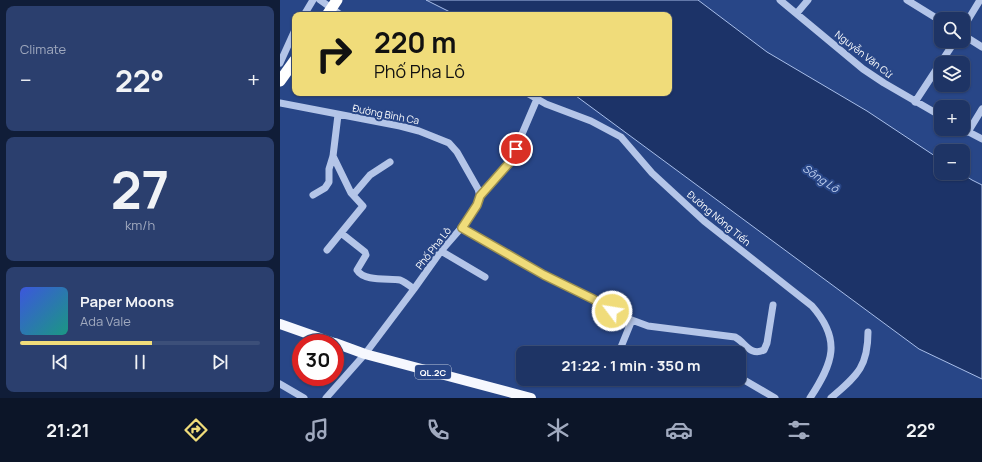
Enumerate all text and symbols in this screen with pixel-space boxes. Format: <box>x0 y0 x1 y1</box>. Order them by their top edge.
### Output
map controls <box>934 12 970 180</box>
button: search <box>934 12 970 48</box>
text: 220 m <box>374 23 457 61</box>
street label: Nguyễn Văn Cừ <box>832 27 897 82</box>
icon: right <box>308 28 360 80</box>
text: Climate <box>20 40 66 58</box>
button: layers <box>934 56 970 92</box>
text: Phố Pha Lô <box>374 59 465 83</box>
text: 22° <box>115 60 164 101</box>
text: − <box>20 65 32 95</box>
text: + <box>247 65 260 95</box>
button: + <box>934 100 970 136</box>
street label: Đường Bình Ca <box>351 101 421 127</box>
pin <box>499 132 533 166</box>
icon: arrive <box>505 138 527 160</box>
button: − <box>934 144 970 180</box>
text: 27 <box>111 154 169 225</box>
water label: Sông Lô <box>800 160 843 196</box>
street label: Đường Nông Tiến <box>684 187 754 249</box>
text: km/h <box>125 216 155 234</box>
street label: Phố Pha Lô <box>412 224 454 272</box>
position arrow <box>591 290 633 332</box>
text: Paper Moons <box>80 291 174 312</box>
text: Ada Vale <box>80 312 131 330</box>
speed limit sign: 30 <box>292 334 344 386</box>
icon: previous <box>49 351 71 373</box>
icon: pause <box>129 351 151 373</box>
icon: next <box>209 351 231 373</box>
text: 21:22 · 1 min · 350 m <box>561 355 701 376</box>
road number: QL.2C <box>415 365 451 379</box>
icon: directions <box>182 416 210 444</box>
icon: music <box>303 416 331 444</box>
icon: phone <box>424 416 452 444</box>
icon: climate <box>544 416 572 444</box>
icon: car <box>665 416 693 444</box>
icon: filters <box>785 416 813 444</box>
text: 21:21 <box>46 418 90 442</box>
text: 22° <box>906 418 936 442</box>

